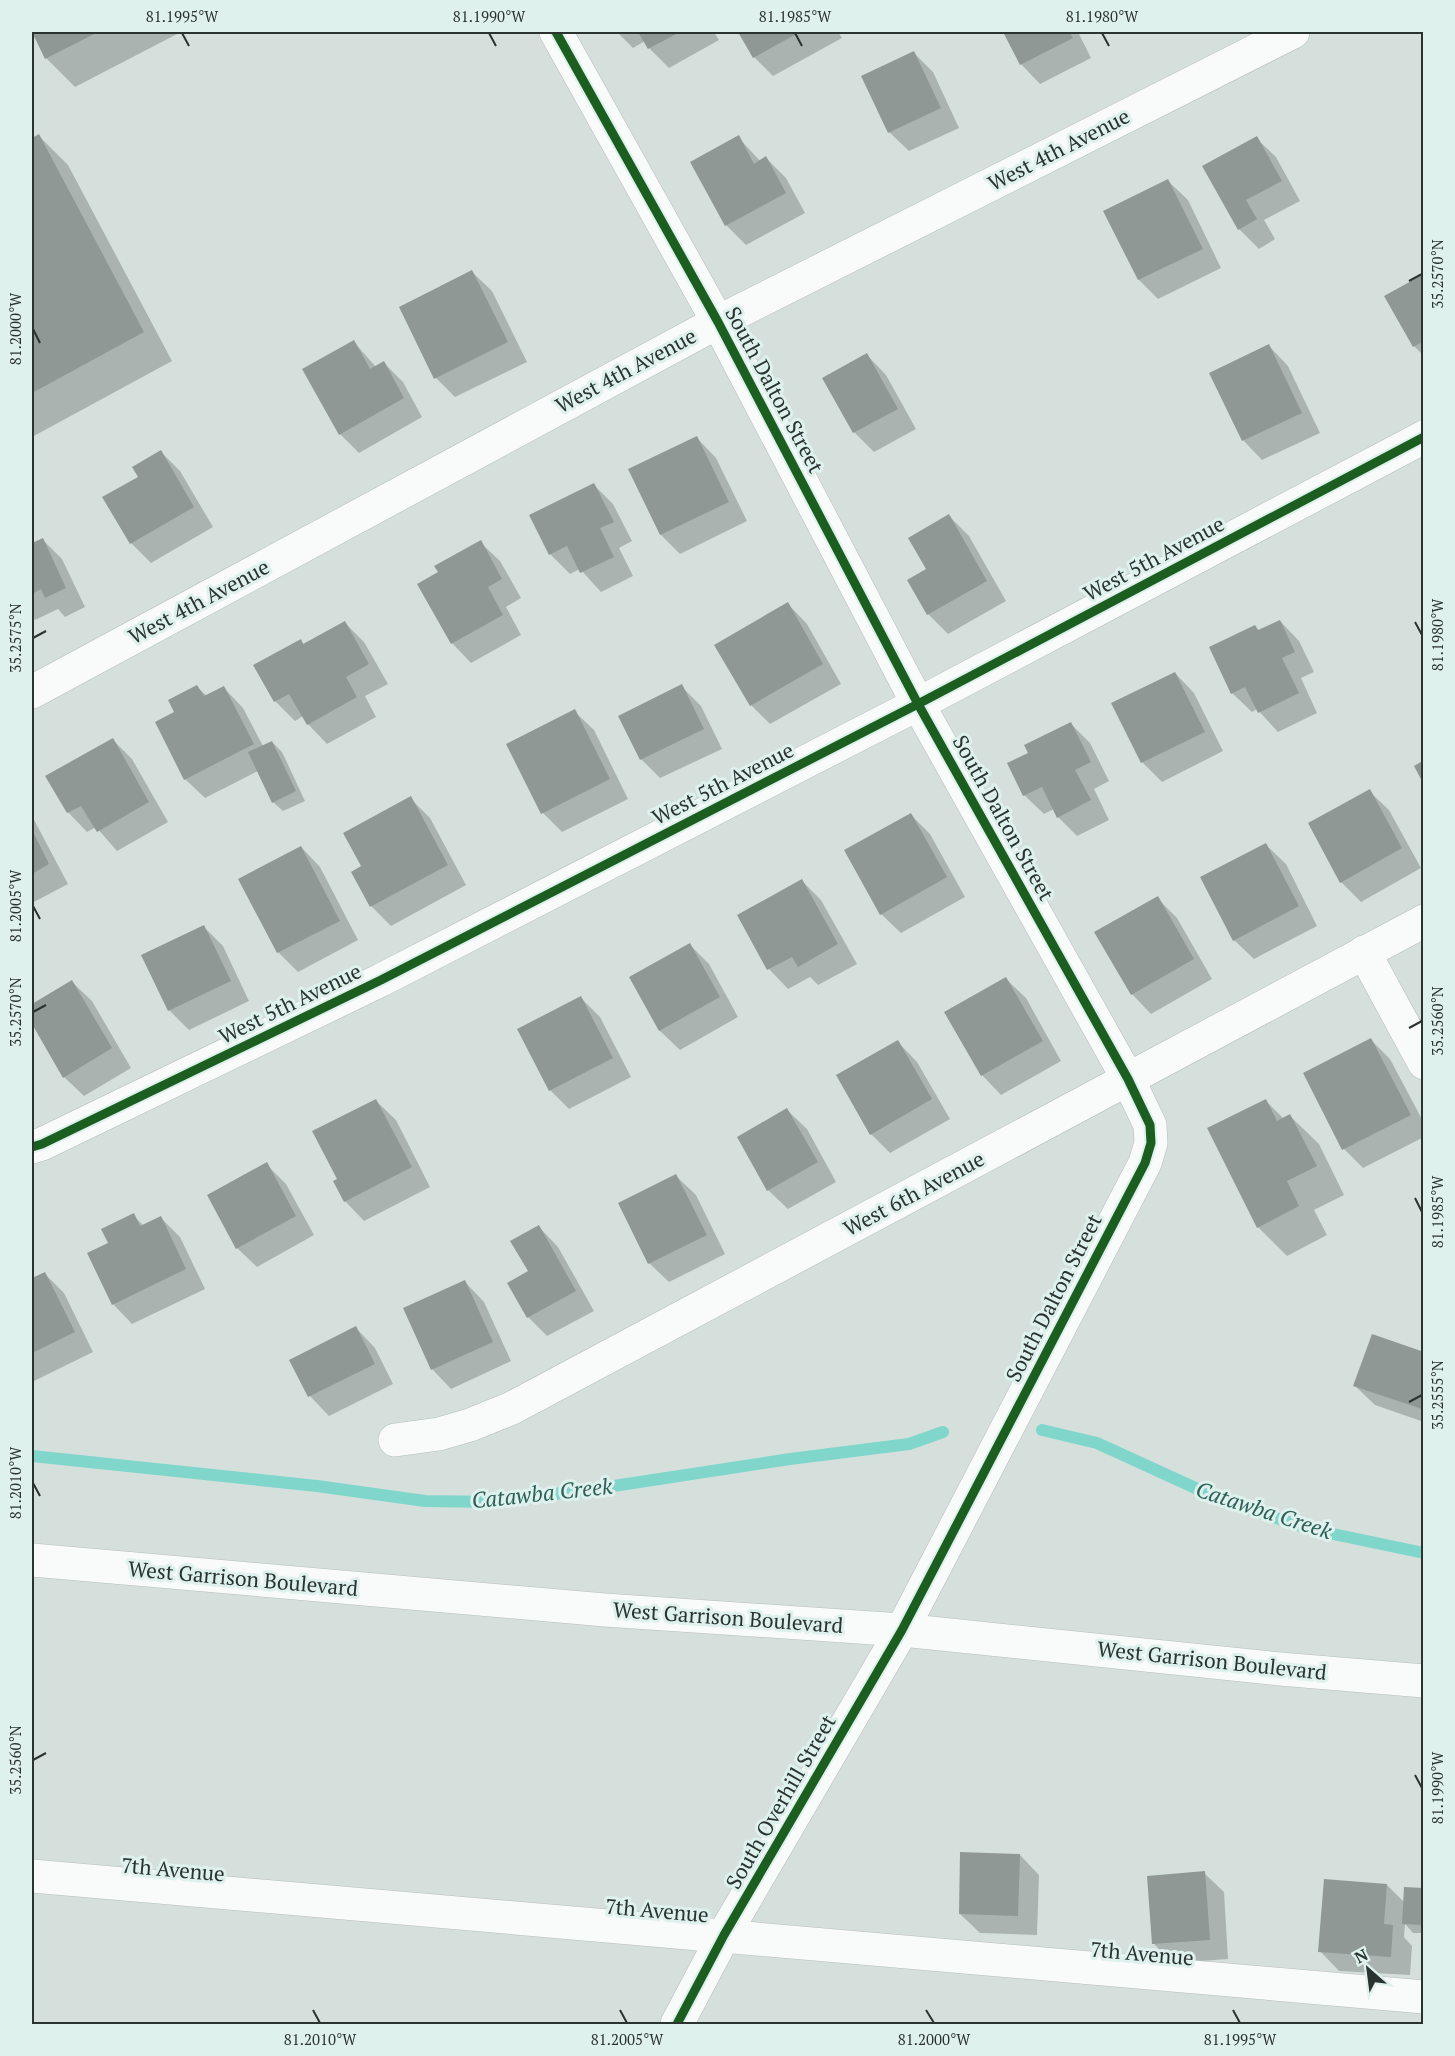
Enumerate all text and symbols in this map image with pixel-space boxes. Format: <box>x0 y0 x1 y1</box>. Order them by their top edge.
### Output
text: 81.1995°W <box>146 6 219 26</box>
text: 81.1990°W <box>453 6 526 26</box>
text: 81.1985°W <box>759 6 832 26</box>
text: 81.1980°W <box>1066 6 1139 26</box>
street label: West 4th Avenue <box>983 101 1134 197</box>
text: 35.2570°N <box>1427 239 1447 309</box>
text: 81.2000°W <box>5 292 25 365</box>
street label: South Dalton Street <box>719 301 831 478</box>
street label: West 4th Avenue <box>550 321 701 419</box>
street label: West 5th Avenue <box>1078 509 1229 607</box>
street label: West 4th Avenue <box>123 552 274 650</box>
text: 81.1980°W <box>1427 598 1447 671</box>
text: 35.2575°N <box>5 603 25 673</box>
street label: South Dalton Street <box>947 730 1061 905</box>
street label: West 5th Avenue <box>647 735 798 831</box>
text: 81.2005°W <box>5 869 25 942</box>
street label: West 5th Avenue <box>214 956 366 1050</box>
text: 35.2570°N <box>5 977 25 1047</box>
text: 35.2560°N <box>1427 986 1447 1056</box>
street label: West 6th Avenue <box>838 1144 989 1242</box>
text: 81.1985°W <box>1427 1175 1447 1248</box>
street label: South Dalton Street <box>999 1209 1108 1386</box>
text: 35.2555°N <box>1427 1360 1447 1430</box>
text: 81.2010°W <box>5 1446 25 1519</box>
water label: Catawba Creek <box>470 1471 614 1514</box>
water label: Catawba Creek <box>1192 1474 1336 1545</box>
street label: West Garrison Boulevard <box>127 1554 360 1602</box>
street label: West Garrison Boulevard <box>612 1595 844 1639</box>
street label: West Garrison Boulevard <box>1096 1634 1329 1686</box>
street label: South Overhill Street <box>719 1709 842 1894</box>
text: 35.2560°N <box>5 1725 25 1795</box>
text: 81.1990°W <box>1427 1751 1447 1824</box>
street label: 7th Avenue <box>120 1851 226 1887</box>
street label: 7th Avenue <box>604 1892 710 1928</box>
street label: 7th Avenue <box>1089 1935 1195 1971</box>
north arrow <box>1338 1939 1398 1999</box>
text: N <box>1350 1943 1371 1968</box>
text: 81.2010°W <box>284 2029 357 2049</box>
text: 81.2005°W <box>591 2029 664 2049</box>
text: 81.2000°W <box>898 2029 971 2049</box>
text: 81.1995°W <box>1204 2029 1277 2049</box>

